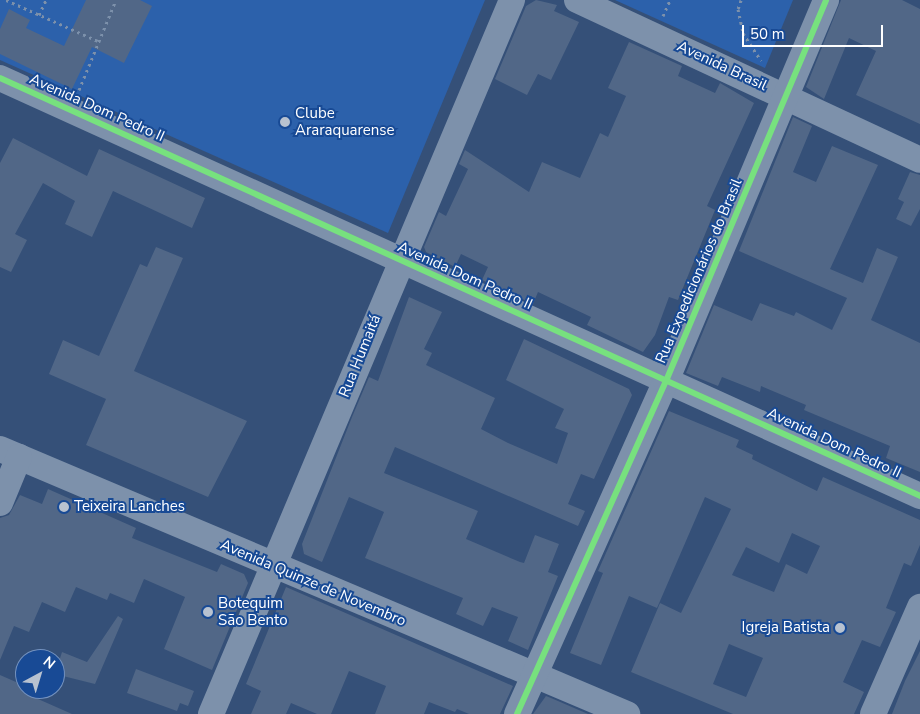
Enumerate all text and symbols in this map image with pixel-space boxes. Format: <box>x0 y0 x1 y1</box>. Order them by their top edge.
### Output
scale bar <box>745 15 886 47</box>
text: 50 m <box>750 24 785 44</box>
street label: Avenida Brasil <box>674 37 770 95</box>
street label: Avenida Dom Pedro II <box>27 70 167 146</box>
place label: Clube Araraquarense <box>295 104 395 139</box>
marker: Clube Araraquarense <box>279 116 291 128</box>
street label: Rua Expedicionários do Brasil <box>652 176 746 366</box>
street label: Avenida Dom Pedro II <box>395 238 535 314</box>
street label: Rua Humaitá <box>335 312 385 400</box>
street label: Avenida Dom Pedro II <box>764 404 904 482</box>
place label: Teixeira Lanches <box>74 498 185 516</box>
marker: Teixeira Lanches <box>58 501 70 513</box>
street label: Avenida Quinze de Novembro <box>217 536 409 630</box>
place label: Botequim São Bento <box>218 594 288 629</box>
marker: Botequim São Bento <box>202 606 214 618</box>
place label: Igreja Batista <box>742 619 830 637</box>
marker: Igreja Batista <box>834 622 846 634</box>
north arrow <box>15 649 65 699</box>
text: N <box>39 652 59 673</box>

